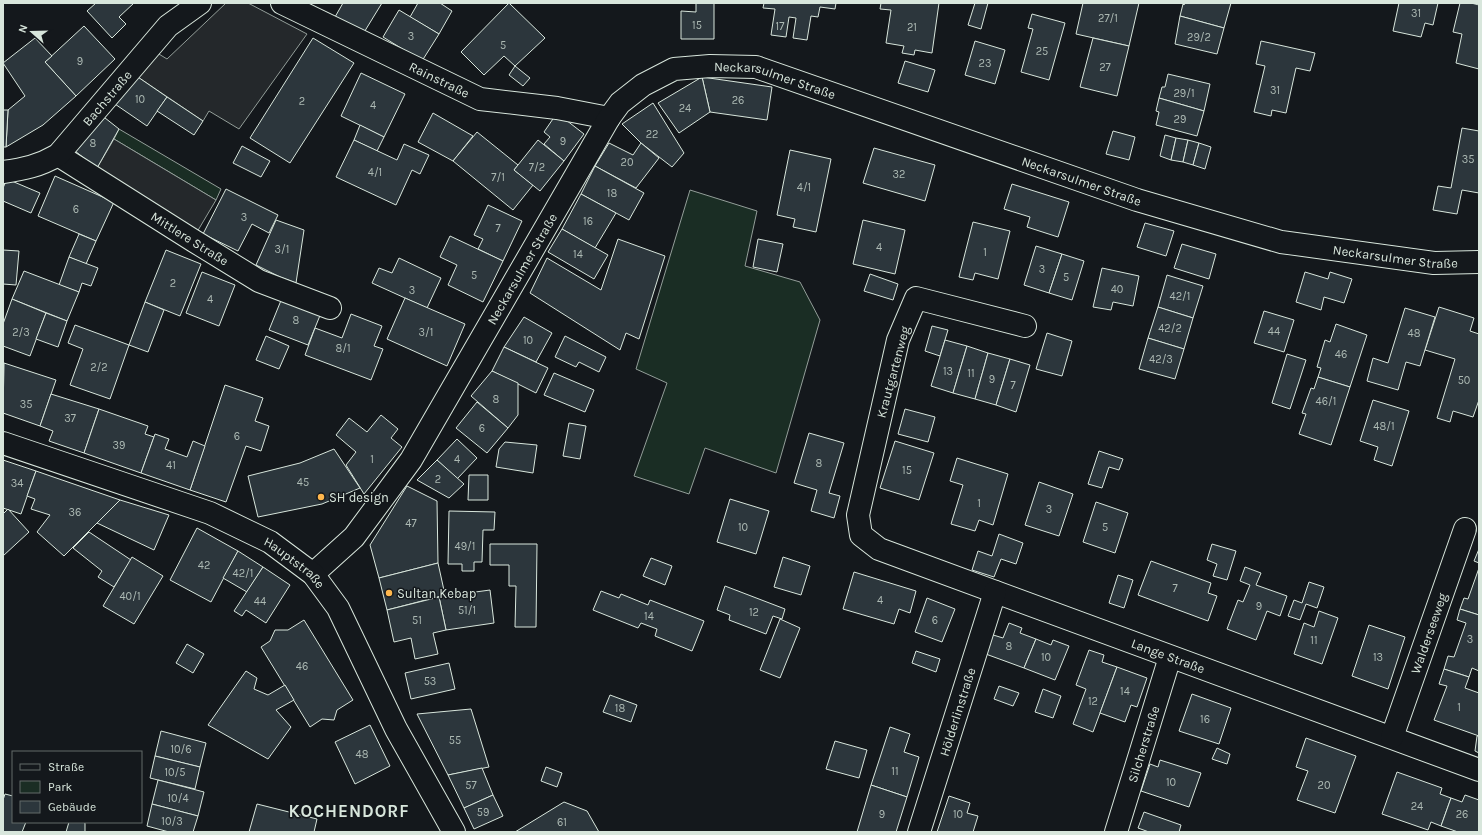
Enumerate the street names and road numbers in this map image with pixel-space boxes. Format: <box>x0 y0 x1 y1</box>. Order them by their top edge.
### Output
street label: Rainstraße <box>407 58 472 100</box>
street label: Neckarsulmer Straße <box>714 59 838 102</box>
street label: Bachstraße <box>79 67 135 129</box>
street label: Neckarsulmer Straße <box>1020 153 1144 208</box>
street label: Mittlere Straße <box>148 208 232 268</box>
street label: Neckarsulmer Straße <box>484 210 560 327</box>
street label: Neckarsulmer Straße <box>1332 242 1458 271</box>
street label: Krautgartenweg <box>874 324 913 420</box>
street label: Hauptstraße <box>262 533 328 591</box>
street label: Walderseeweg <box>1407 590 1450 676</box>
street label: Lange Straße <box>1129 635 1207 676</box>
street label: Hölderlinstraße <box>936 665 978 758</box>
street label: Silcherstraße <box>1124 704 1162 784</box>

